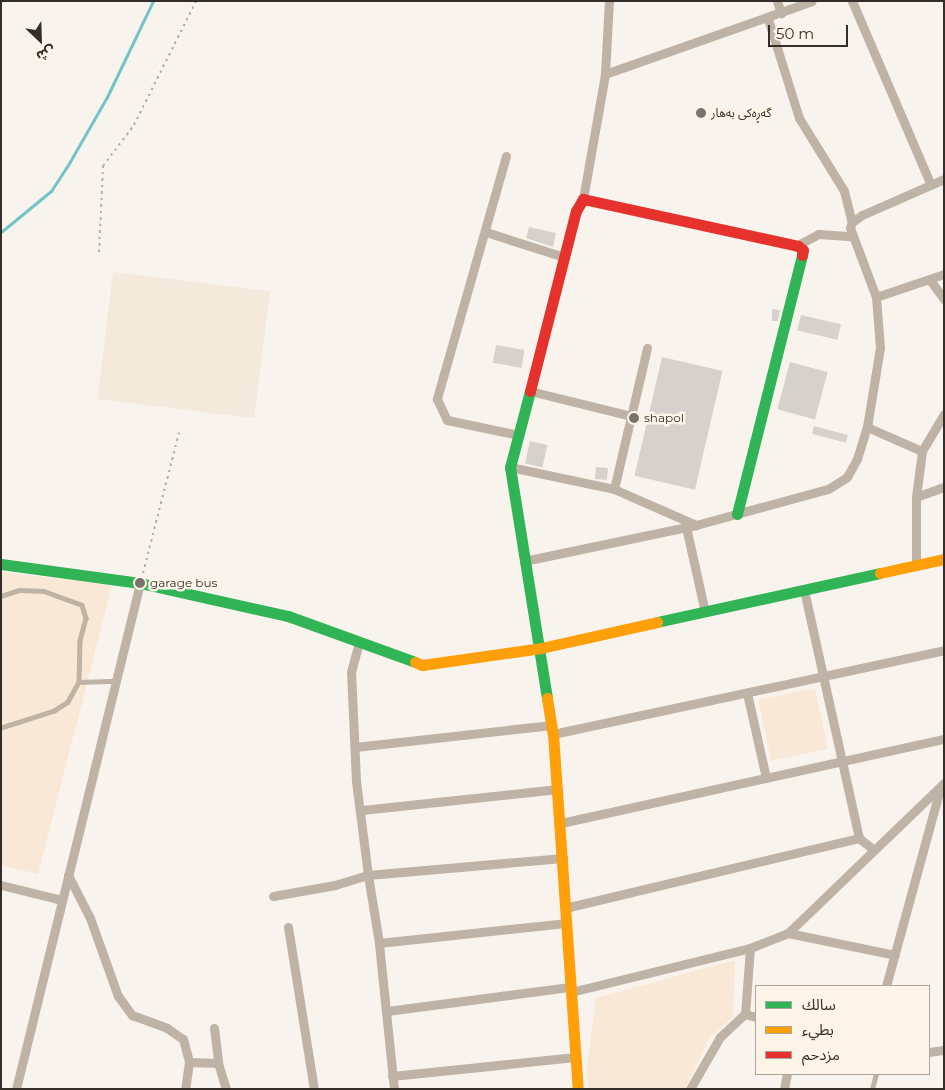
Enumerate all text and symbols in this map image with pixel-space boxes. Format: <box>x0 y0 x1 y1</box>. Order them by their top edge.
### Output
north arrow <box>15 15 65 65</box>
scale bar <box>770 15 850 47</box>
text: 50 m <box>776 24 814 43</box>
text: ش <box>34 42 59 66</box>
place label: گەڕەکی بەهار <box>711 106 771 120</box>
marker: گەڕەکی بەهار <box>695 107 707 119</box>
place label: shapol <box>644 411 684 425</box>
marker: shapol <box>628 412 640 424</box>
place label: garage bus <box>150 576 217 590</box>
marker: garage bus <box>134 577 146 589</box>
legend <box>755 985 930 1075</box>
text: سالك <box>802 995 836 1014</box>
text: بطيء <box>802 1020 834 1039</box>
text: مزدحم <box>802 1045 840 1064</box>

